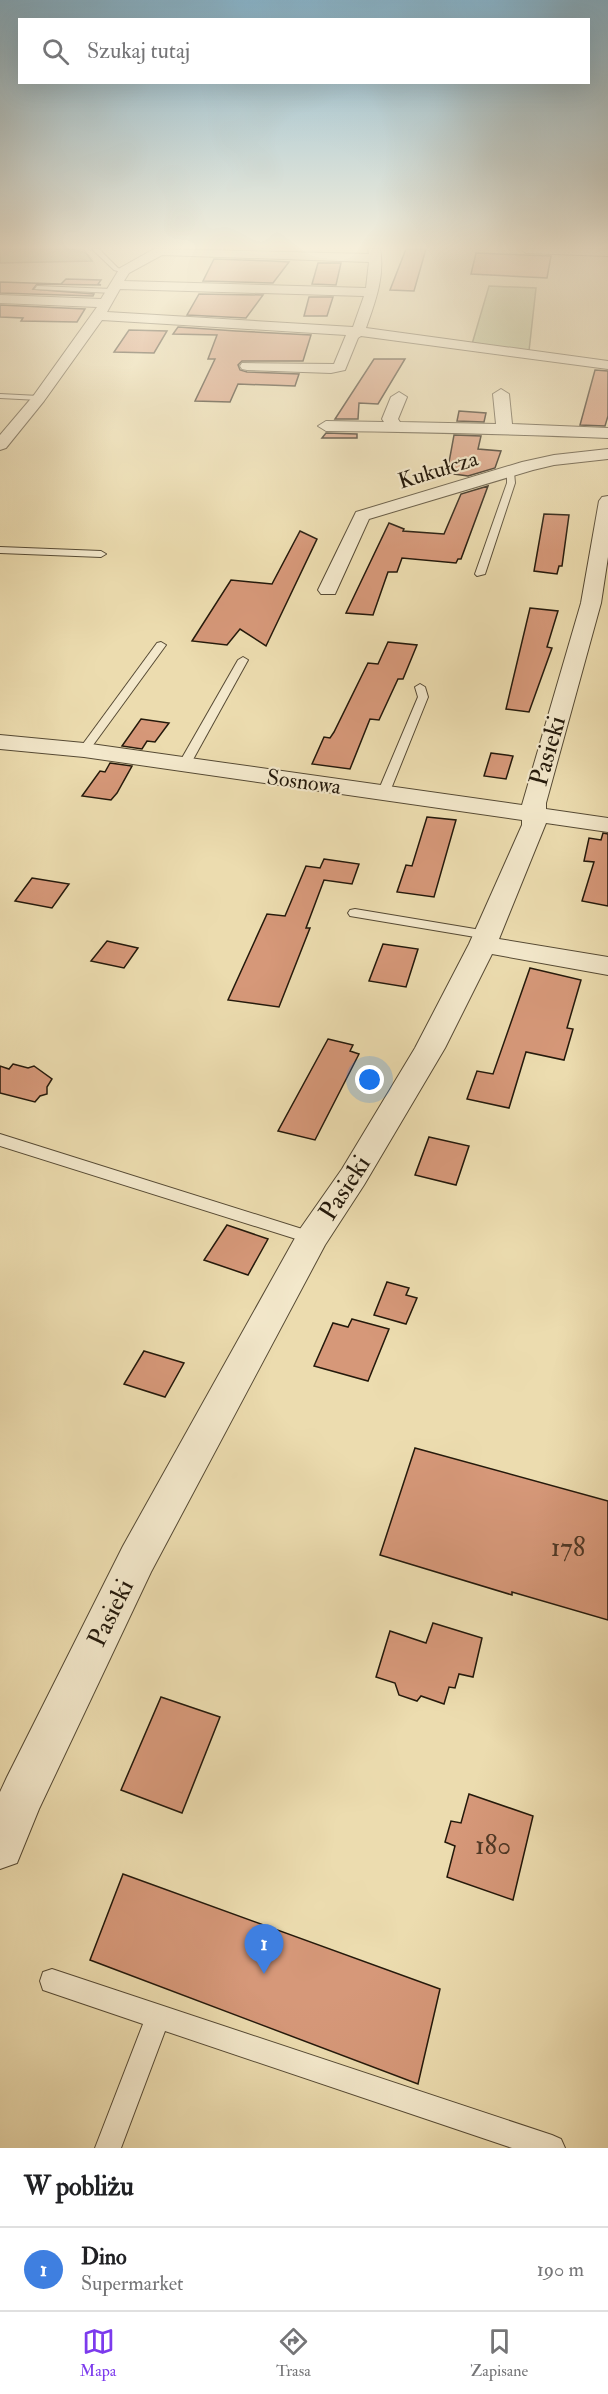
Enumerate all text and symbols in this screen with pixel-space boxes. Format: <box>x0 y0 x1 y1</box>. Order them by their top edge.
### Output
search box <box>18 18 590 84</box>
icon: search <box>39 35 72 68</box>
text: Szukaj tutaj <box>87 37 190 65</box>
street label: Kukułcza <box>395 444 482 495</box>
street label: Pasieki <box>523 712 573 790</box>
street label: Sosnowa <box>265 763 344 801</box>
your location <box>355 1065 384 1094</box>
street label: Pasieki <box>312 1149 378 1227</box>
house number: 178 <box>551 1531 585 1564</box>
street label: Pasieki <box>81 1574 141 1652</box>
house number: 180 <box>475 1829 511 1862</box>
pin: 1 <box>244 1924 284 1974</box>
text: W pobliżu <box>24 2171 134 2203</box>
text: Dino <box>81 2243 127 2271</box>
text: 1 <box>40 2257 47 2282</box>
text: 190 m <box>537 2257 584 2282</box>
text: Supermarket <box>81 2271 184 2296</box>
tab: Mapa <box>80 2325 116 2381</box>
tab: Trasa <box>276 2325 311 2381</box>
tab: Zapisane <box>470 2325 528 2381</box>

